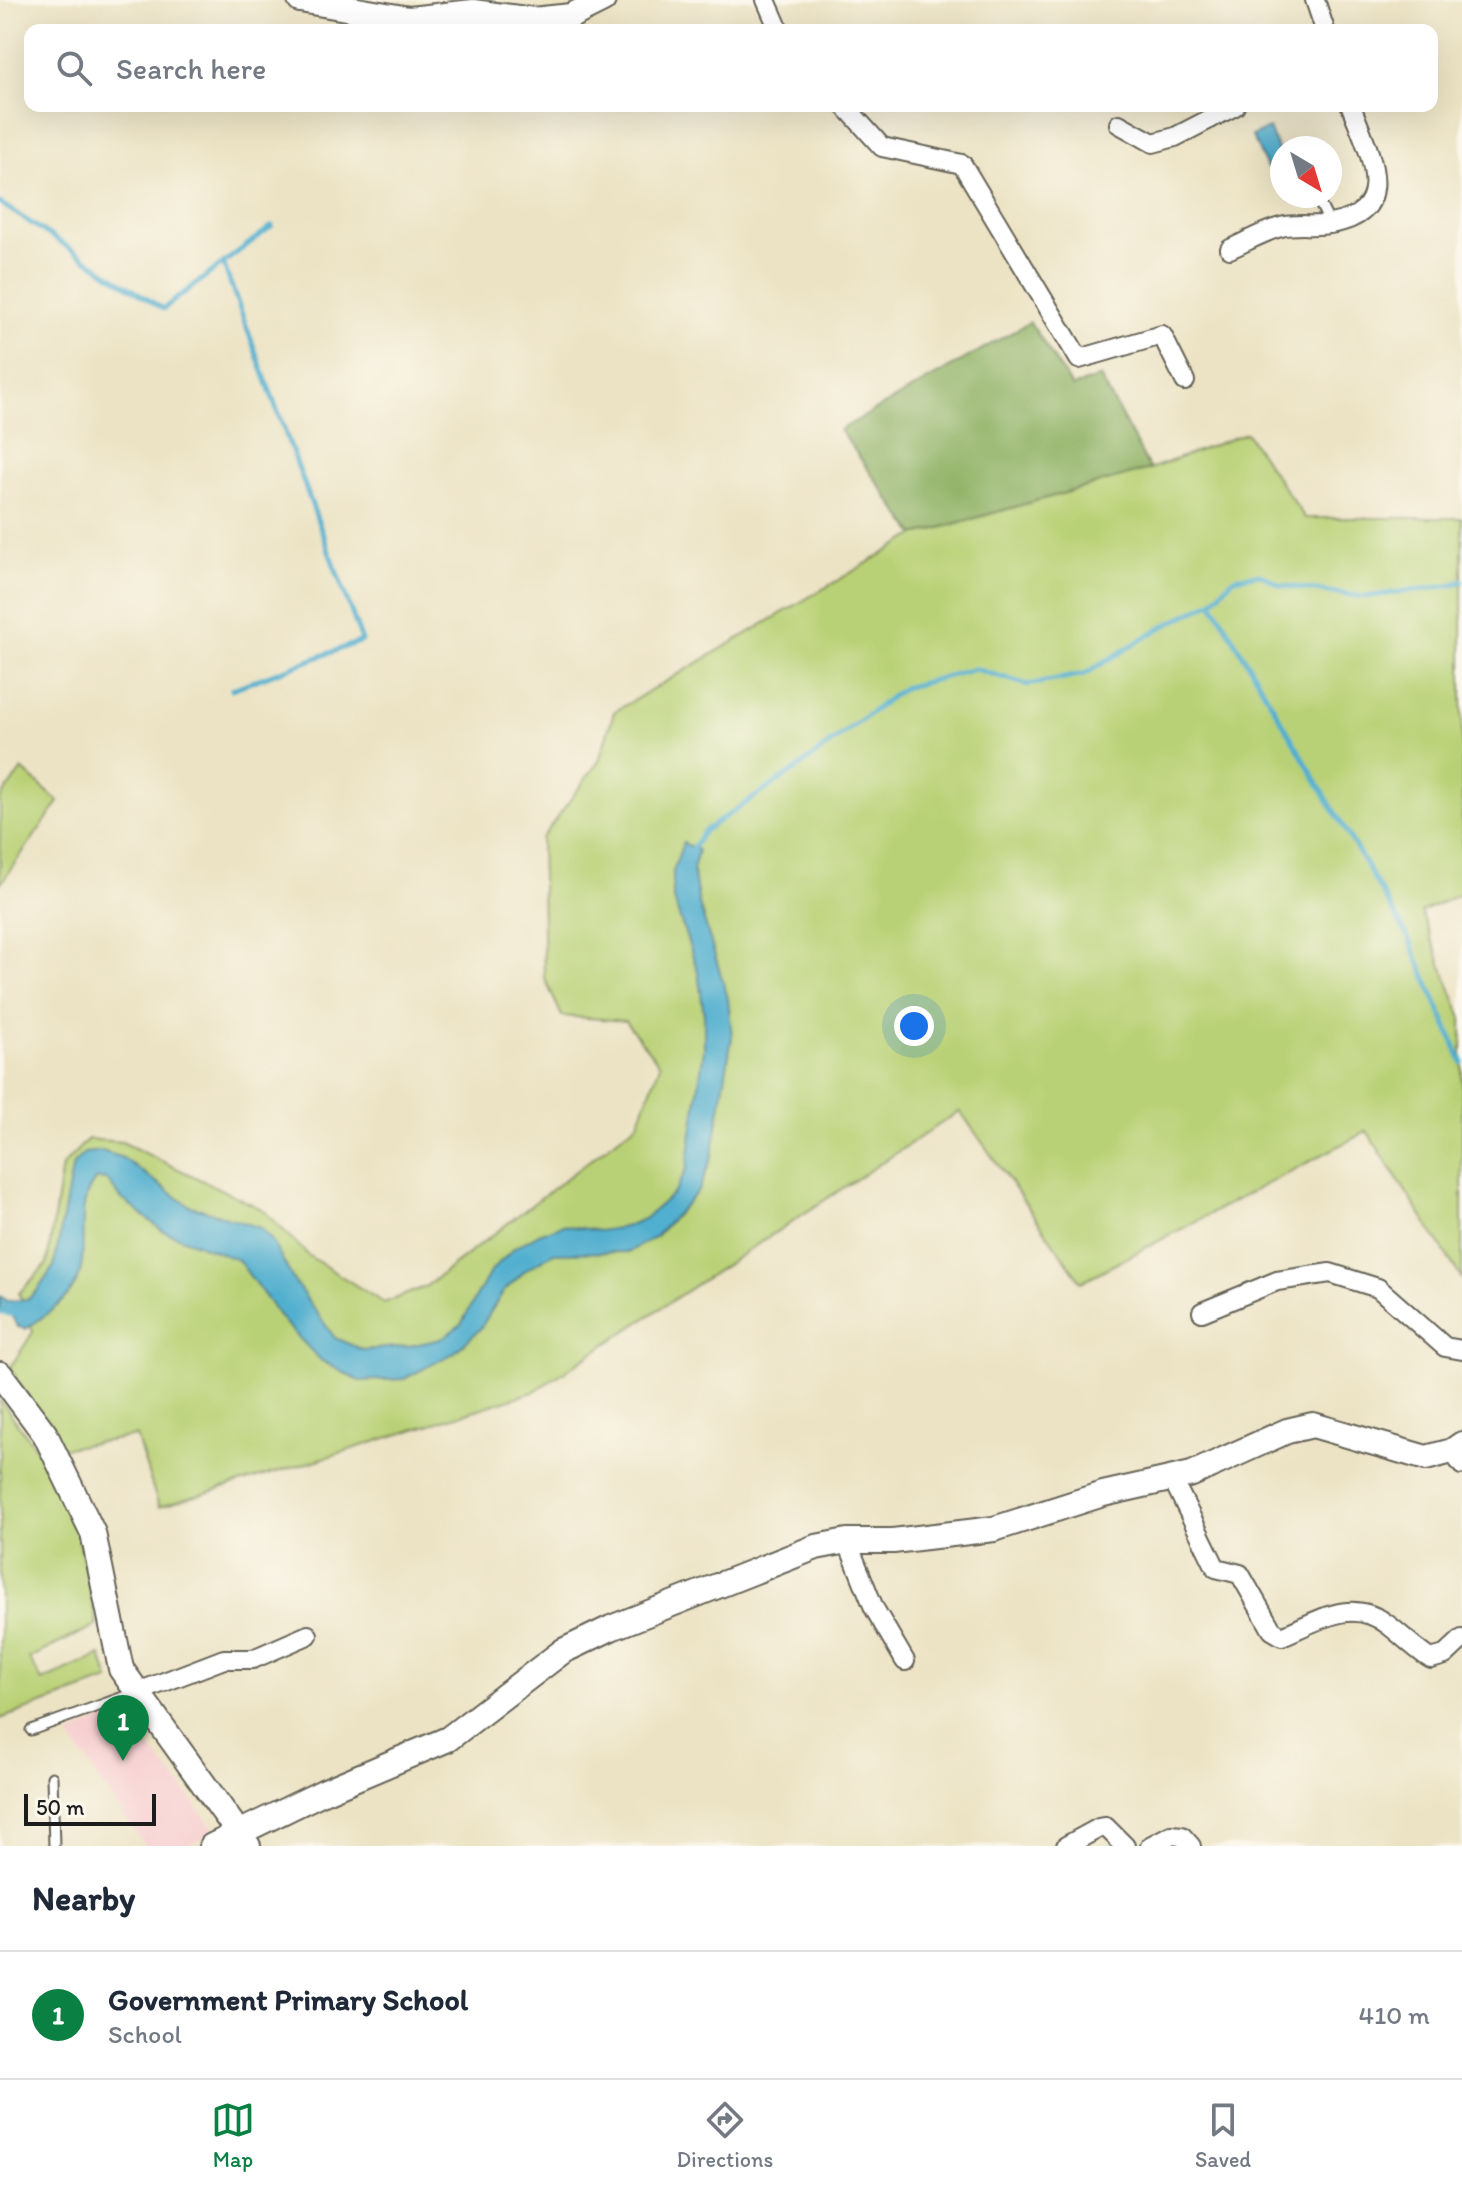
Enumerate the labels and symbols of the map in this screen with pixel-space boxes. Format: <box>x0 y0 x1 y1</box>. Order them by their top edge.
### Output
north arrow <box>1270 136 1342 208</box>
your location <box>894 1006 934 1046</box>
pin: 1 <box>97 1695 149 1761</box>
scale bar <box>24 1790 156 1826</box>

